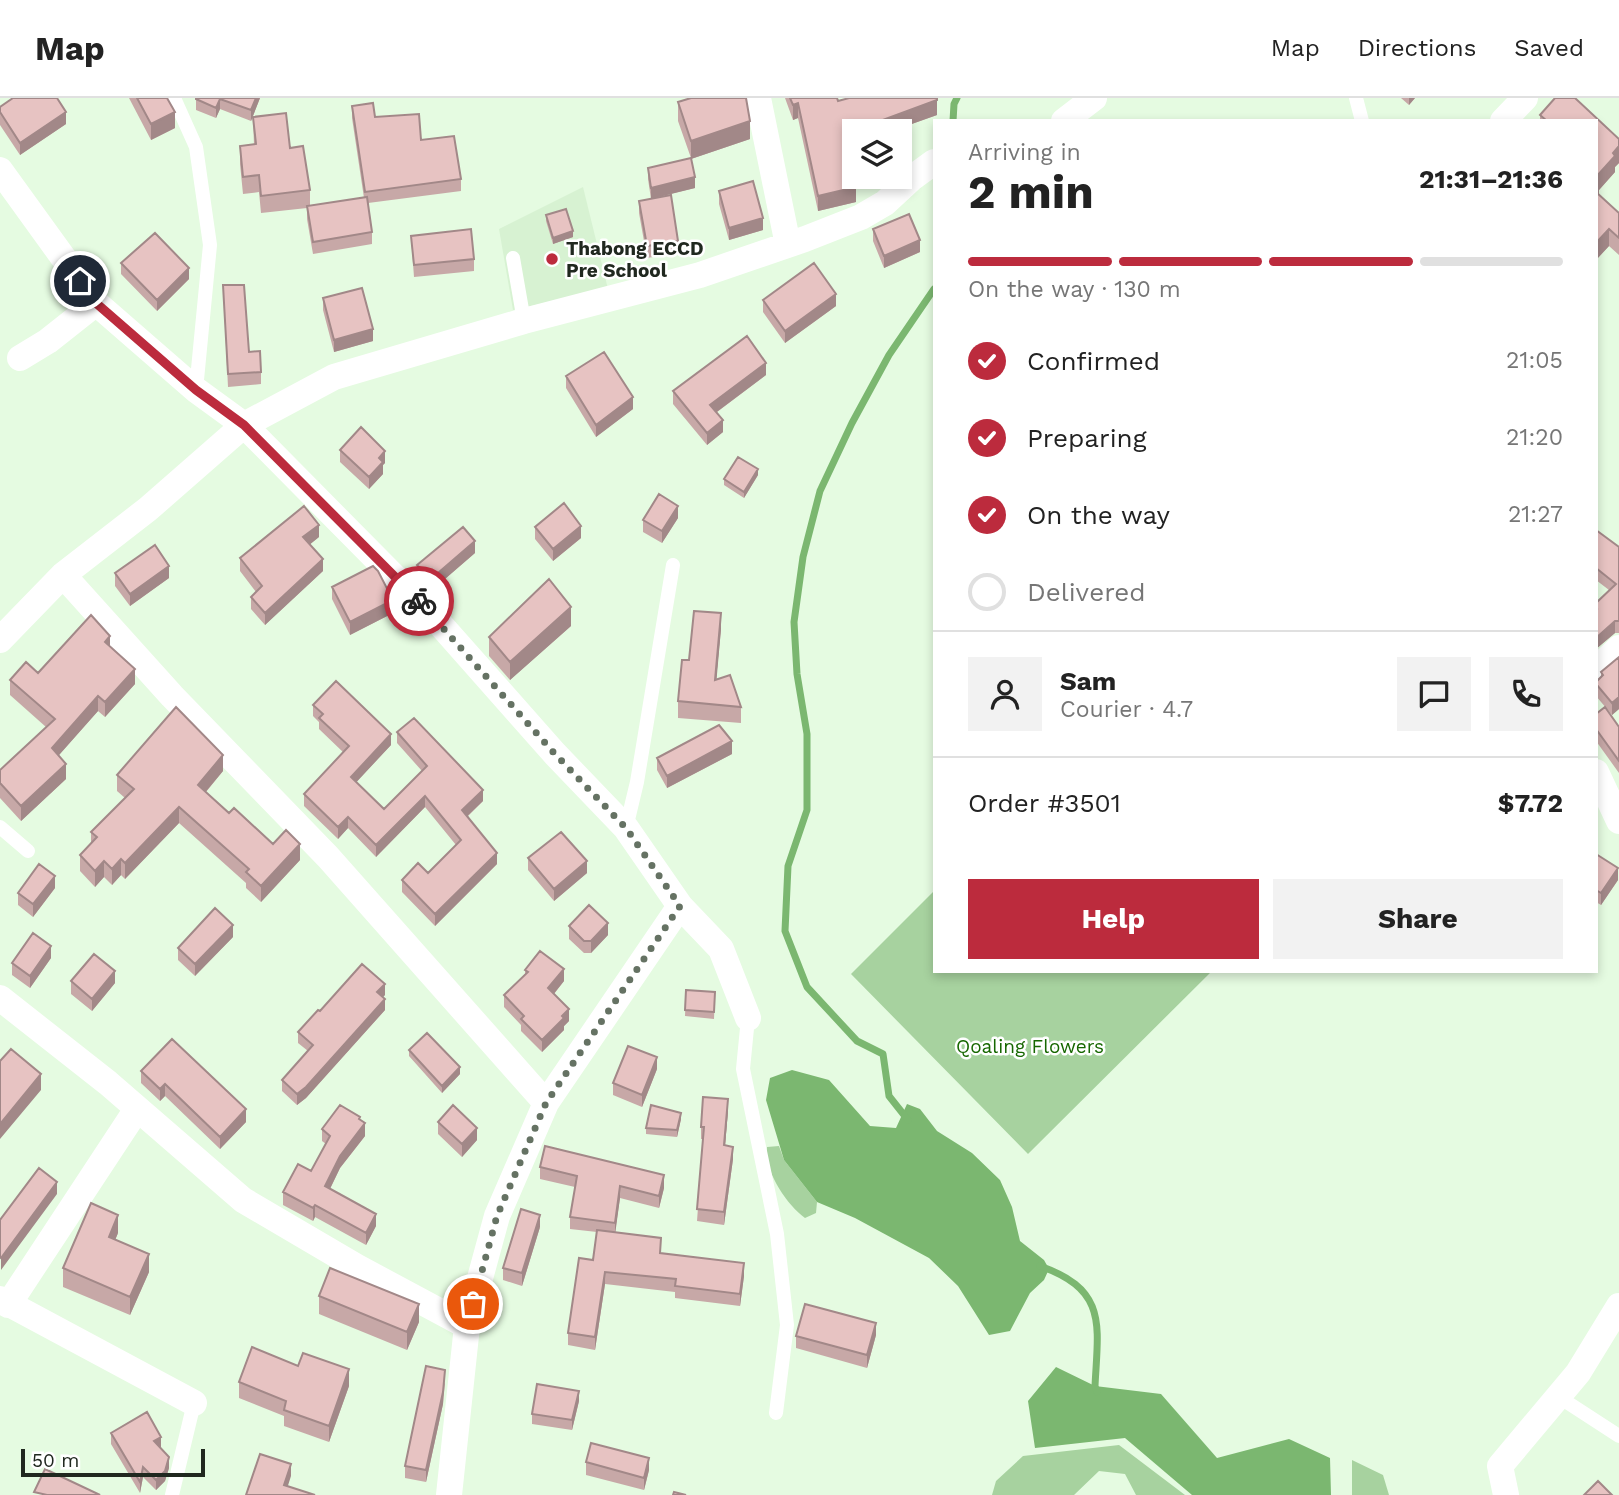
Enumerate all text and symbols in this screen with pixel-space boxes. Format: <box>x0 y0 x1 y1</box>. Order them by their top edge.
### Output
text: Map <box>35 29 105 68</box>
text: Map <box>1271 34 1320 62</box>
text: Directions <box>1358 34 1476 62</box>
text: Saved <box>1514 34 1584 62</box>
map controls <box>842 119 912 189</box>
button: layers <box>842 119 912 189</box>
text: Arriving in <box>968 139 1081 166</box>
text: 21:31–21:36 <box>1419 164 1563 194</box>
text: 2 min <box>968 165 1094 219</box>
place label: Thabong ECCD Pre School <box>566 237 704 282</box>
pin <box>50 251 110 311</box>
marker: Thabong ECCD Pre School <box>544 251 560 267</box>
icon: home <box>61 262 99 300</box>
text: On the way · 130 m <box>968 276 1181 303</box>
icon: check <box>968 342 1006 380</box>
text: Confirmed <box>1027 346 1160 376</box>
text: 21:05 <box>1506 347 1563 374</box>
icon: check <box>968 419 1006 457</box>
text: Preparing <box>1027 423 1147 453</box>
text: 21:20 <box>1506 424 1563 451</box>
icon: check <box>968 496 1006 534</box>
text: On the way <box>1027 500 1170 530</box>
text: 21:27 <box>1508 501 1563 528</box>
courier <box>384 566 454 636</box>
text: Delivered <box>1027 577 1146 607</box>
icon: bike <box>400 582 438 620</box>
button: person <box>968 657 1042 731</box>
button: chat <box>1397 657 1471 731</box>
button: phone <box>1489 657 1563 731</box>
text: Sam <box>1060 666 1116 696</box>
text: Courier · 4.7 <box>1060 696 1193 723</box>
text: Order #3501 <box>968 788 1121 818</box>
text: $7.72 <box>1498 788 1563 818</box>
button: Help <box>968 879 1259 959</box>
button: Share <box>1273 879 1563 959</box>
park label: Qoaling Flowers <box>956 1035 1104 1058</box>
pin <box>443 1274 503 1334</box>
icon: bag <box>454 1285 492 1323</box>
scale bar <box>21 1446 205 1478</box>
text: 50 m <box>32 1449 79 1472</box>

